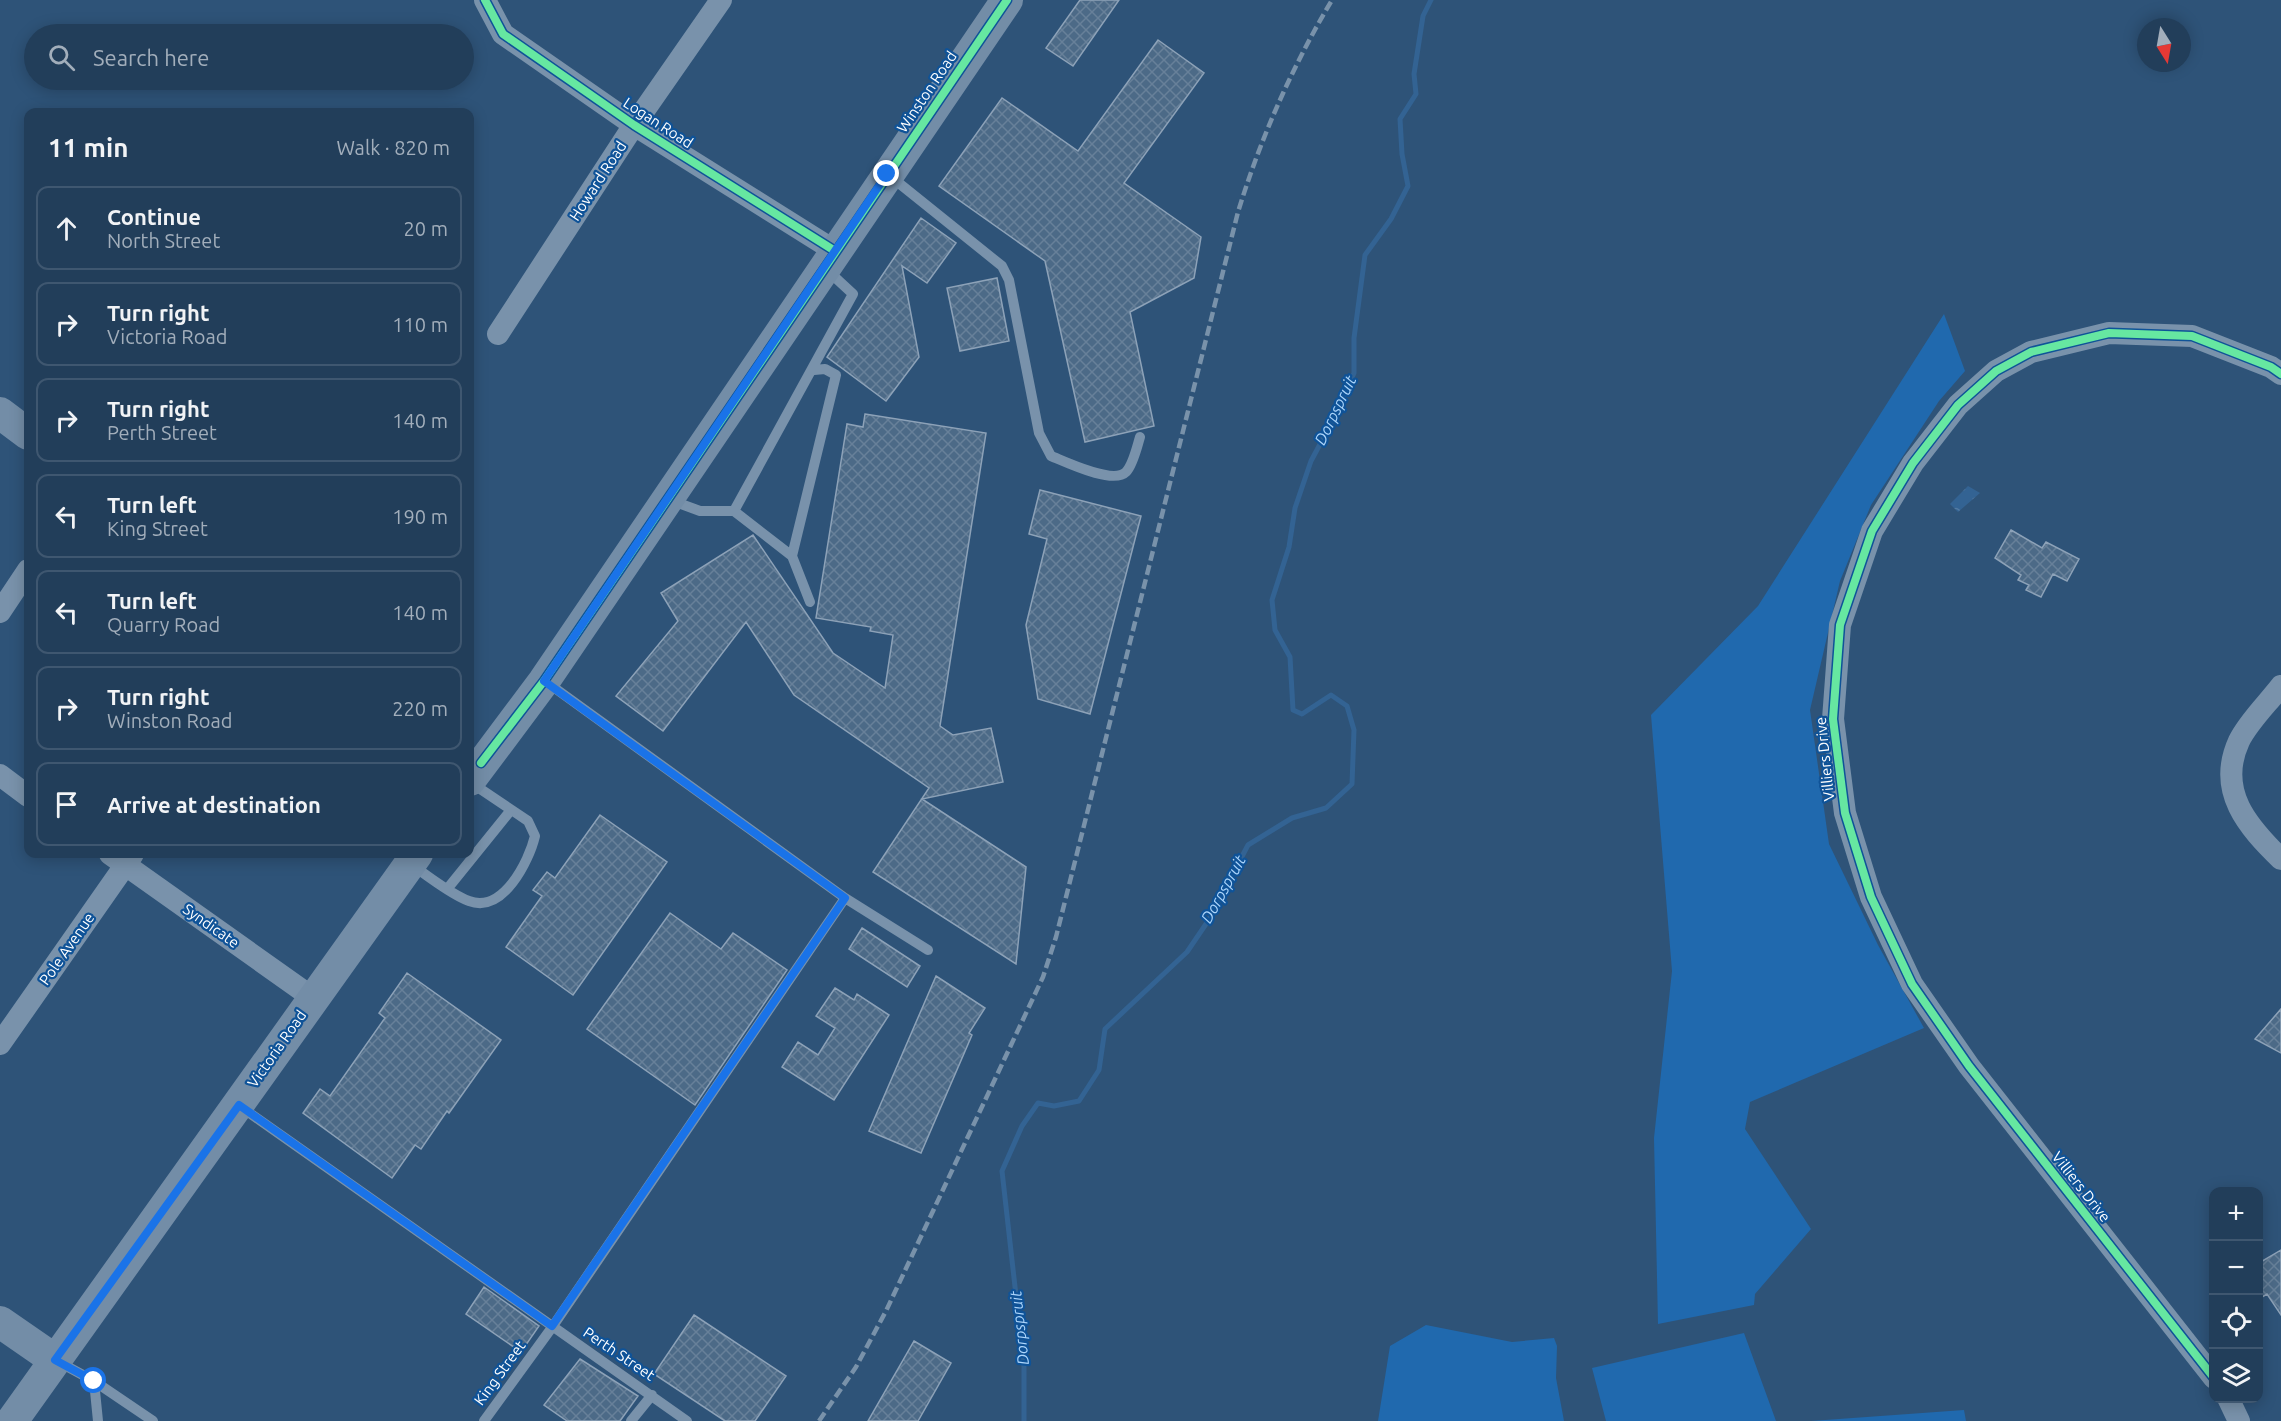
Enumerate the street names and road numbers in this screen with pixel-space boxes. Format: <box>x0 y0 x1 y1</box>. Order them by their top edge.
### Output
street label: Winston Road <box>893 48 960 135</box>
street label: Logan Road <box>620 94 696 151</box>
street label: Howard Road <box>566 138 629 224</box>
street label: Villiers Drive <box>1812 716 1837 802</box>
street label: Syndicate <box>180 900 243 951</box>
street label: Pole Avenue <box>36 910 98 988</box>
street label: Victoria Road <box>244 1007 309 1091</box>
street label: Villiers Drive <box>2049 1148 2114 1225</box>
street label: Perth Street <box>580 1323 658 1384</box>
street label: King Street <box>471 1337 529 1408</box>

